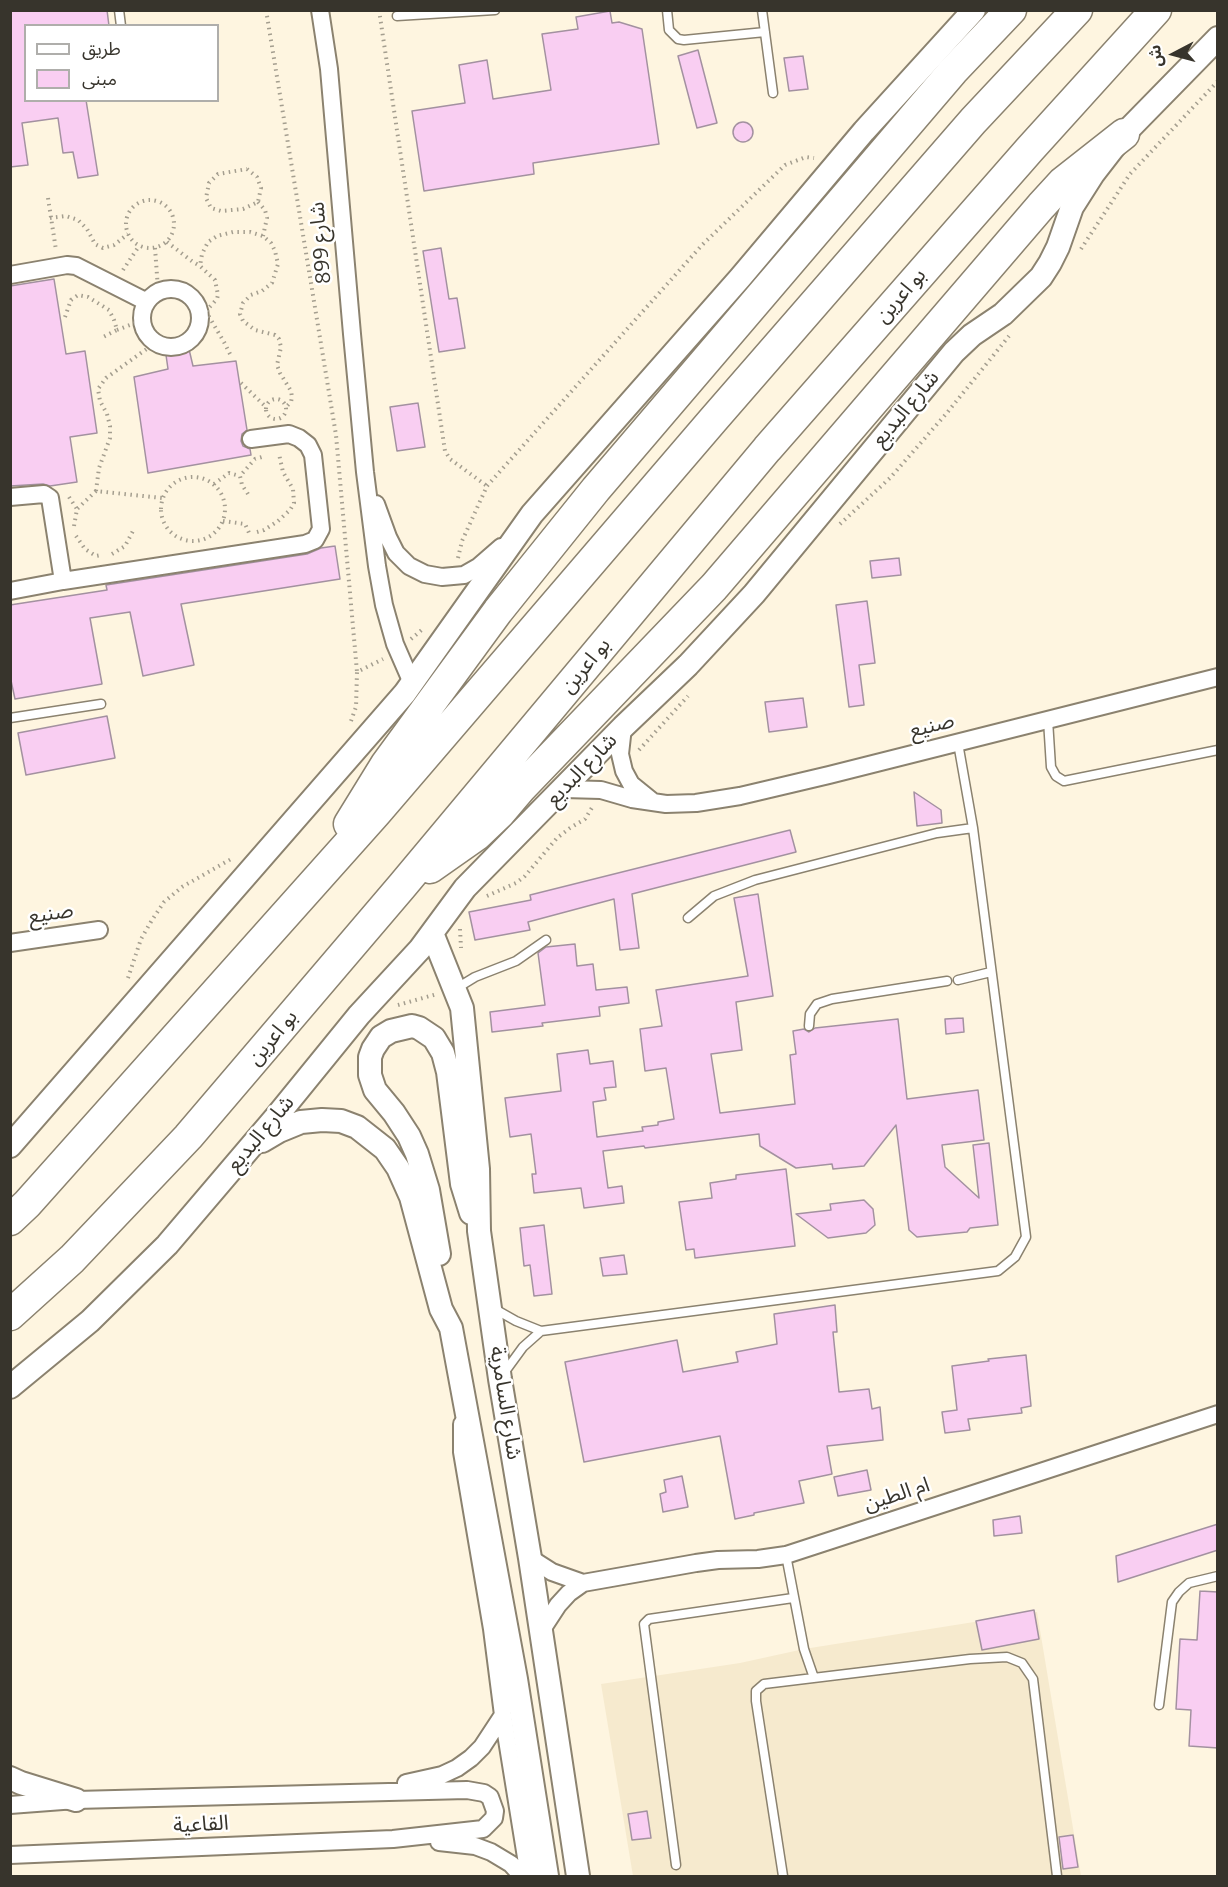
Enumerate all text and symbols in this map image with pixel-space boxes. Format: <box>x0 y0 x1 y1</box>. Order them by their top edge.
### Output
legend <box>24 24 219 102</box>
north arrow <box>1144 24 1204 84</box>
text: طريق <box>82 38 121 60</box>
text: ش <box>1145 44 1166 68</box>
text: مبنى <box>82 68 117 90</box>
street label: شارع 899 <box>305 201 337 285</box>
street label: بو اعرين <box>870 263 932 329</box>
street label: شارع البديع <box>867 366 945 452</box>
street label: بو اعرين <box>556 633 616 699</box>
street label: صنيع <box>907 708 957 744</box>
street label: شارع البديع <box>541 728 623 812</box>
street label: صنيع <box>27 898 75 930</box>
street label: بو اعرين <box>243 1005 303 1071</box>
street label: شارع البديع <box>222 1091 300 1177</box>
street label: شارع السامرية <box>484 1344 526 1462</box>
street label: ام الطين <box>861 1473 933 1517</box>
street label: القاعية <box>173 1811 229 1839</box>

